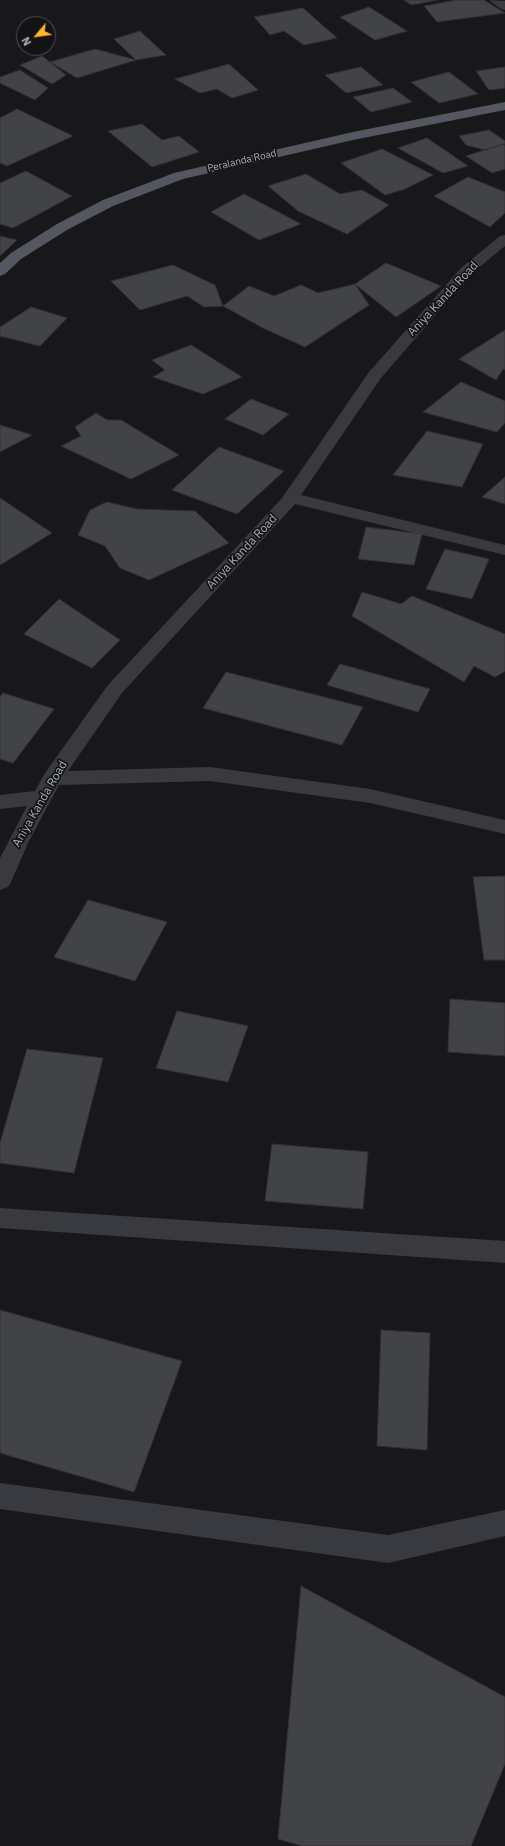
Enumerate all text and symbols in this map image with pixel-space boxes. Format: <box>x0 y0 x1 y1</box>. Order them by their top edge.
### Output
north arrow <box>16 16 56 56</box>
text: N <box>18 34 34 48</box>
street label: Peralanda Road <box>206 147 278 175</box>
street label: Aniya Kanda Road <box>405 259 481 339</box>
street label: Aniya Kanda Road <box>204 512 280 592</box>
street label: Aniya Kanda Road <box>10 758 70 850</box>

